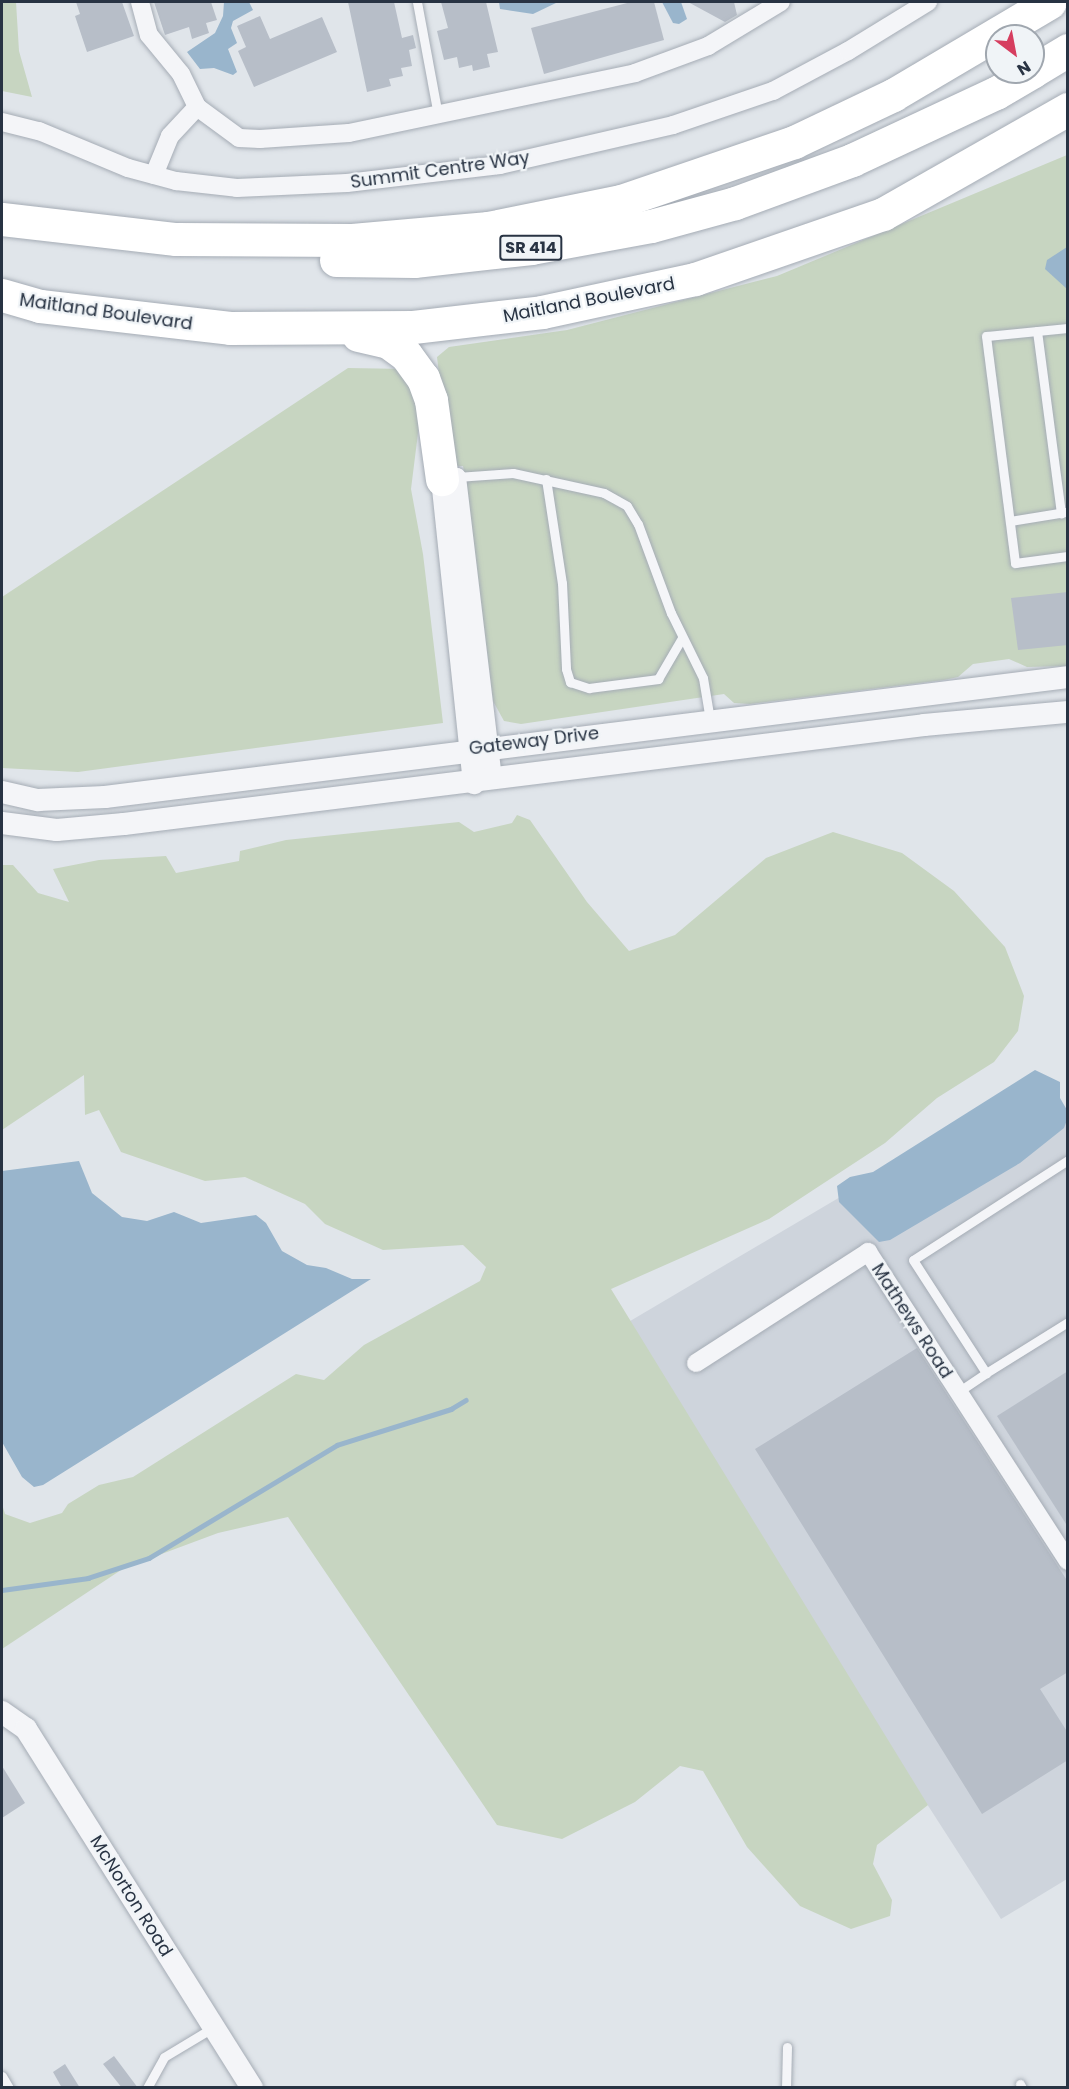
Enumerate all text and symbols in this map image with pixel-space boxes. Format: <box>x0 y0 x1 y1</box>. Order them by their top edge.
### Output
north arrow <box>985 24 1045 84</box>
text: N <box>1013 55 1035 81</box>
street label: Summit Centre Way <box>349 147 531 193</box>
road number: SR 414 <box>498 235 564 261</box>
street label: Maitland Boulevard <box>501 273 677 327</box>
street label: Maitland Boulevard <box>18 289 194 335</box>
street label: Gateway Drive <box>468 722 600 760</box>
street label: Mathews Road <box>867 1259 957 1383</box>
street label: McNorton Road <box>85 1832 177 1960</box>

